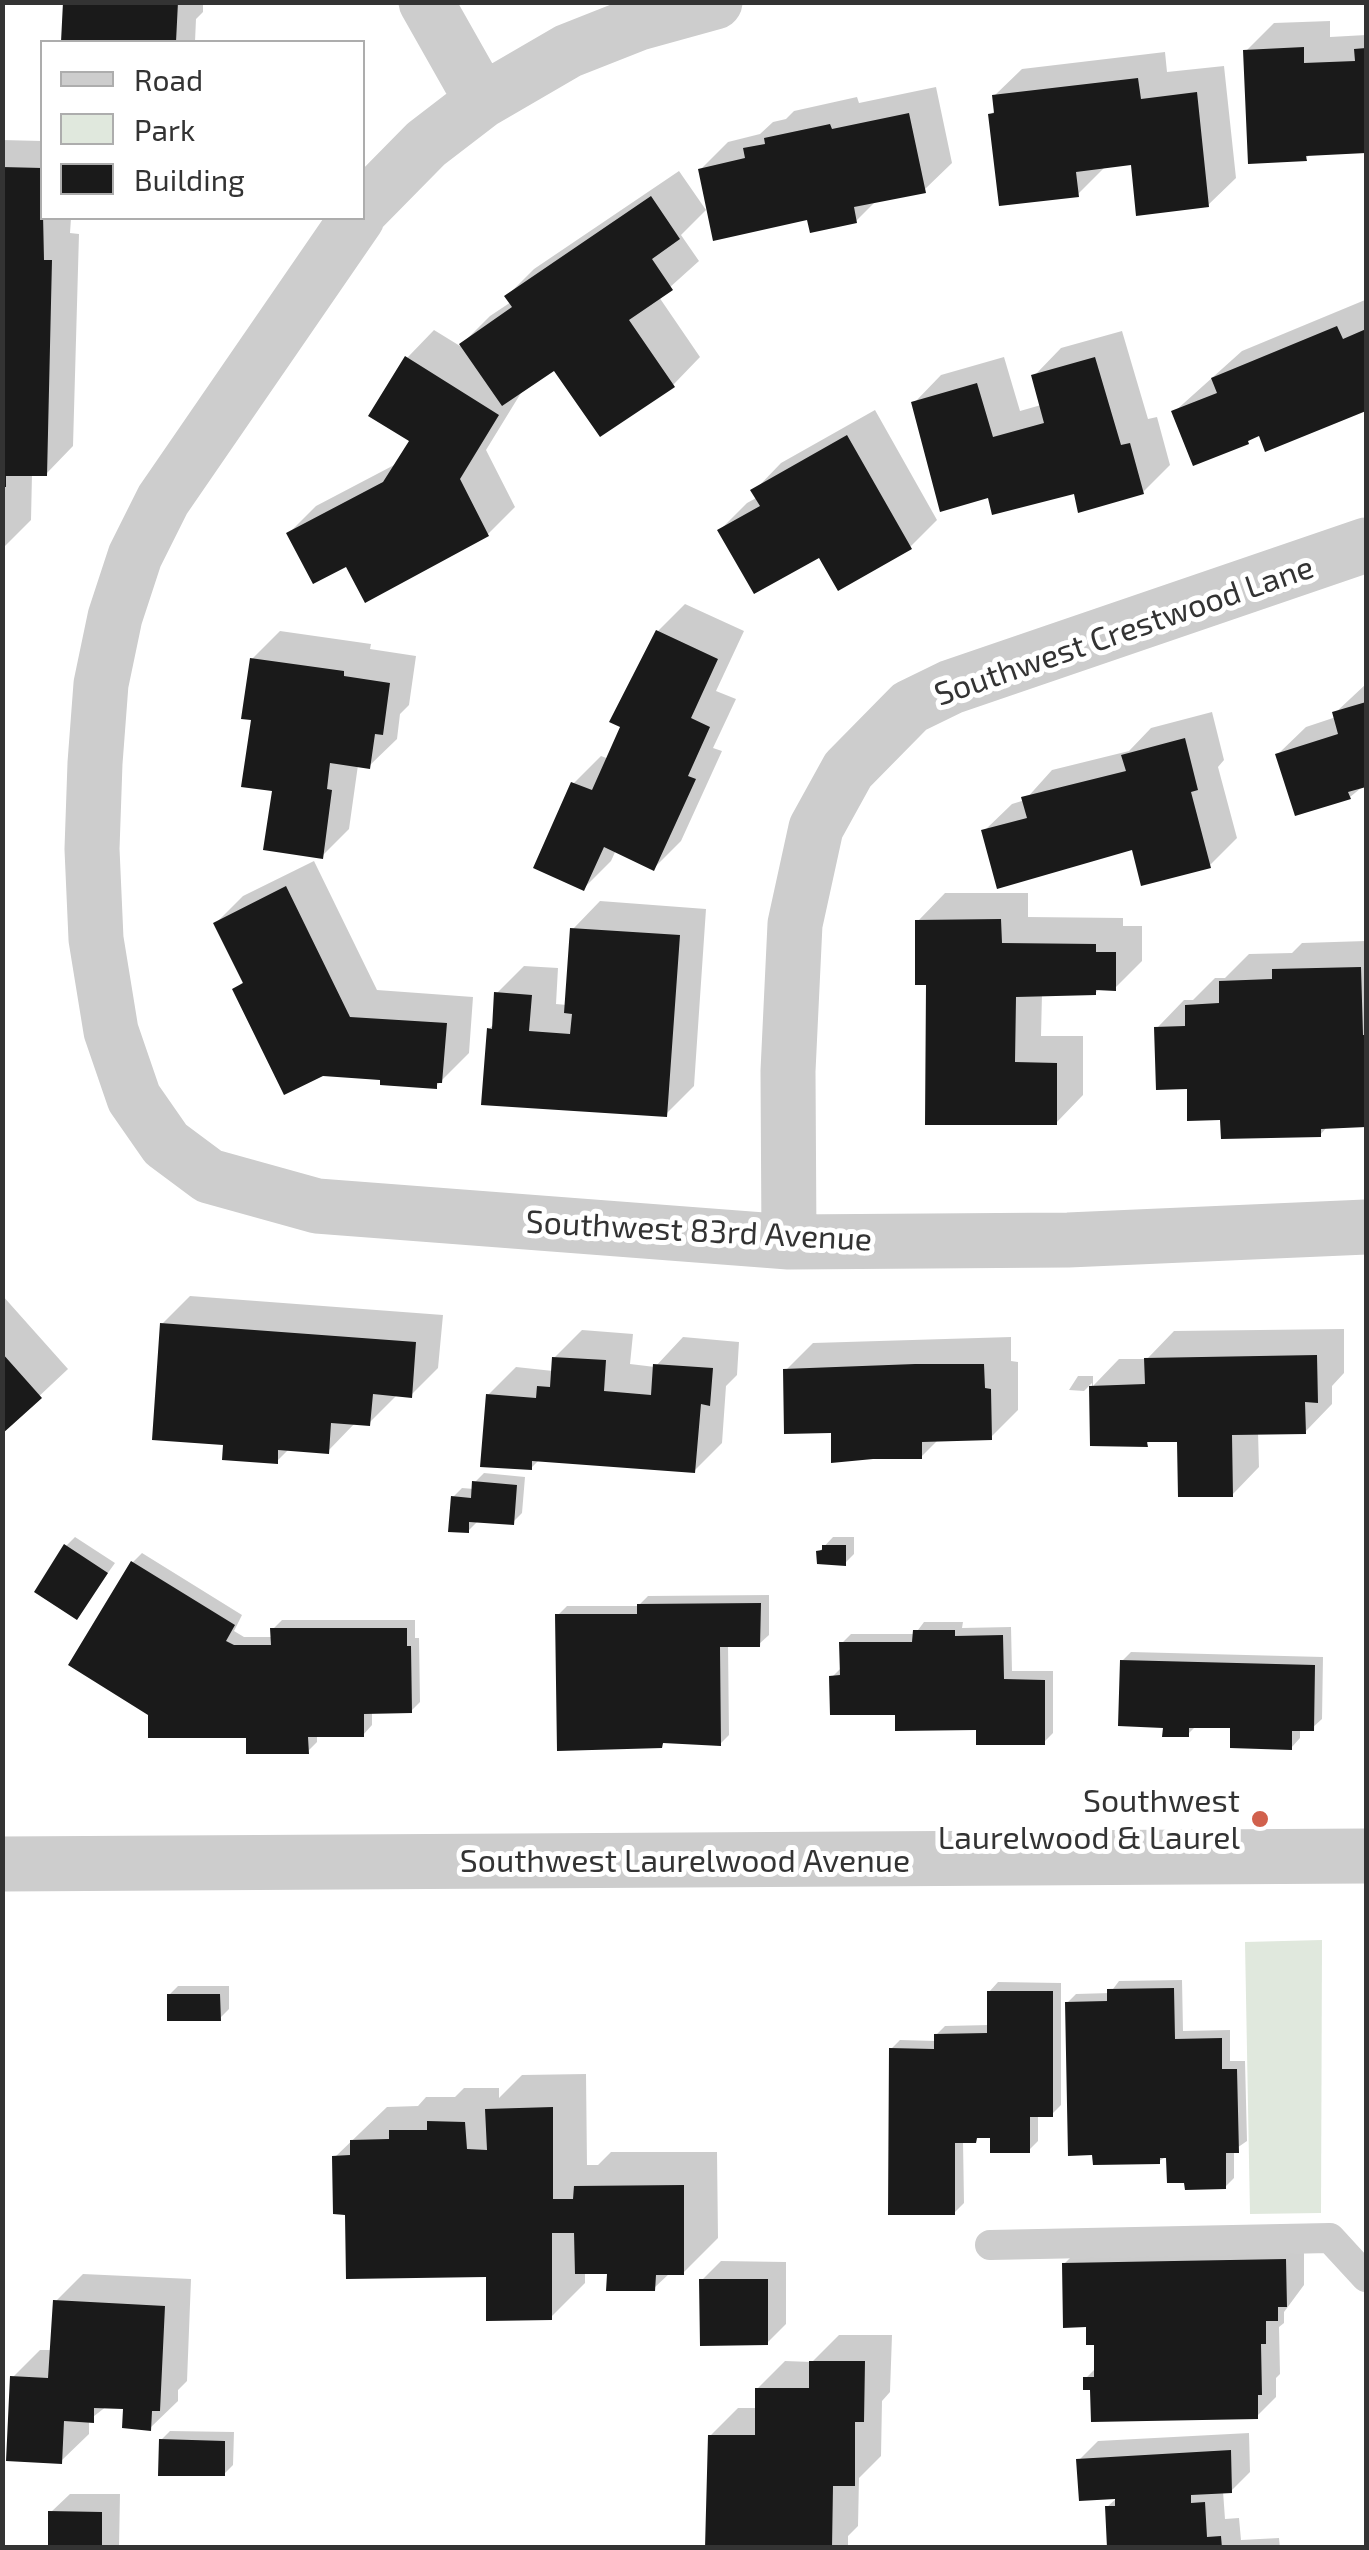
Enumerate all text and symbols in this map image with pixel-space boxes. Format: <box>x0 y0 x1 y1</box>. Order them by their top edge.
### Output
legend <box>40 40 365 220</box>
text: Road <box>134 61 203 97</box>
text: Park <box>134 111 195 147</box>
text: Building <box>134 161 245 197</box>
street label: Southwest Crestwood Lane <box>929 548 1319 714</box>
street label: Southwest 83rd Avenue <box>525 1203 873 1259</box>
place label: Southwest Laurelwood & Laurel <box>938 1782 1240 1857</box>
marker: Southwest Laurelwood & Laurel <box>1249 1808 1271 1830</box>
street label: Southwest Laurelwood Avenue <box>460 1842 910 1880</box>

